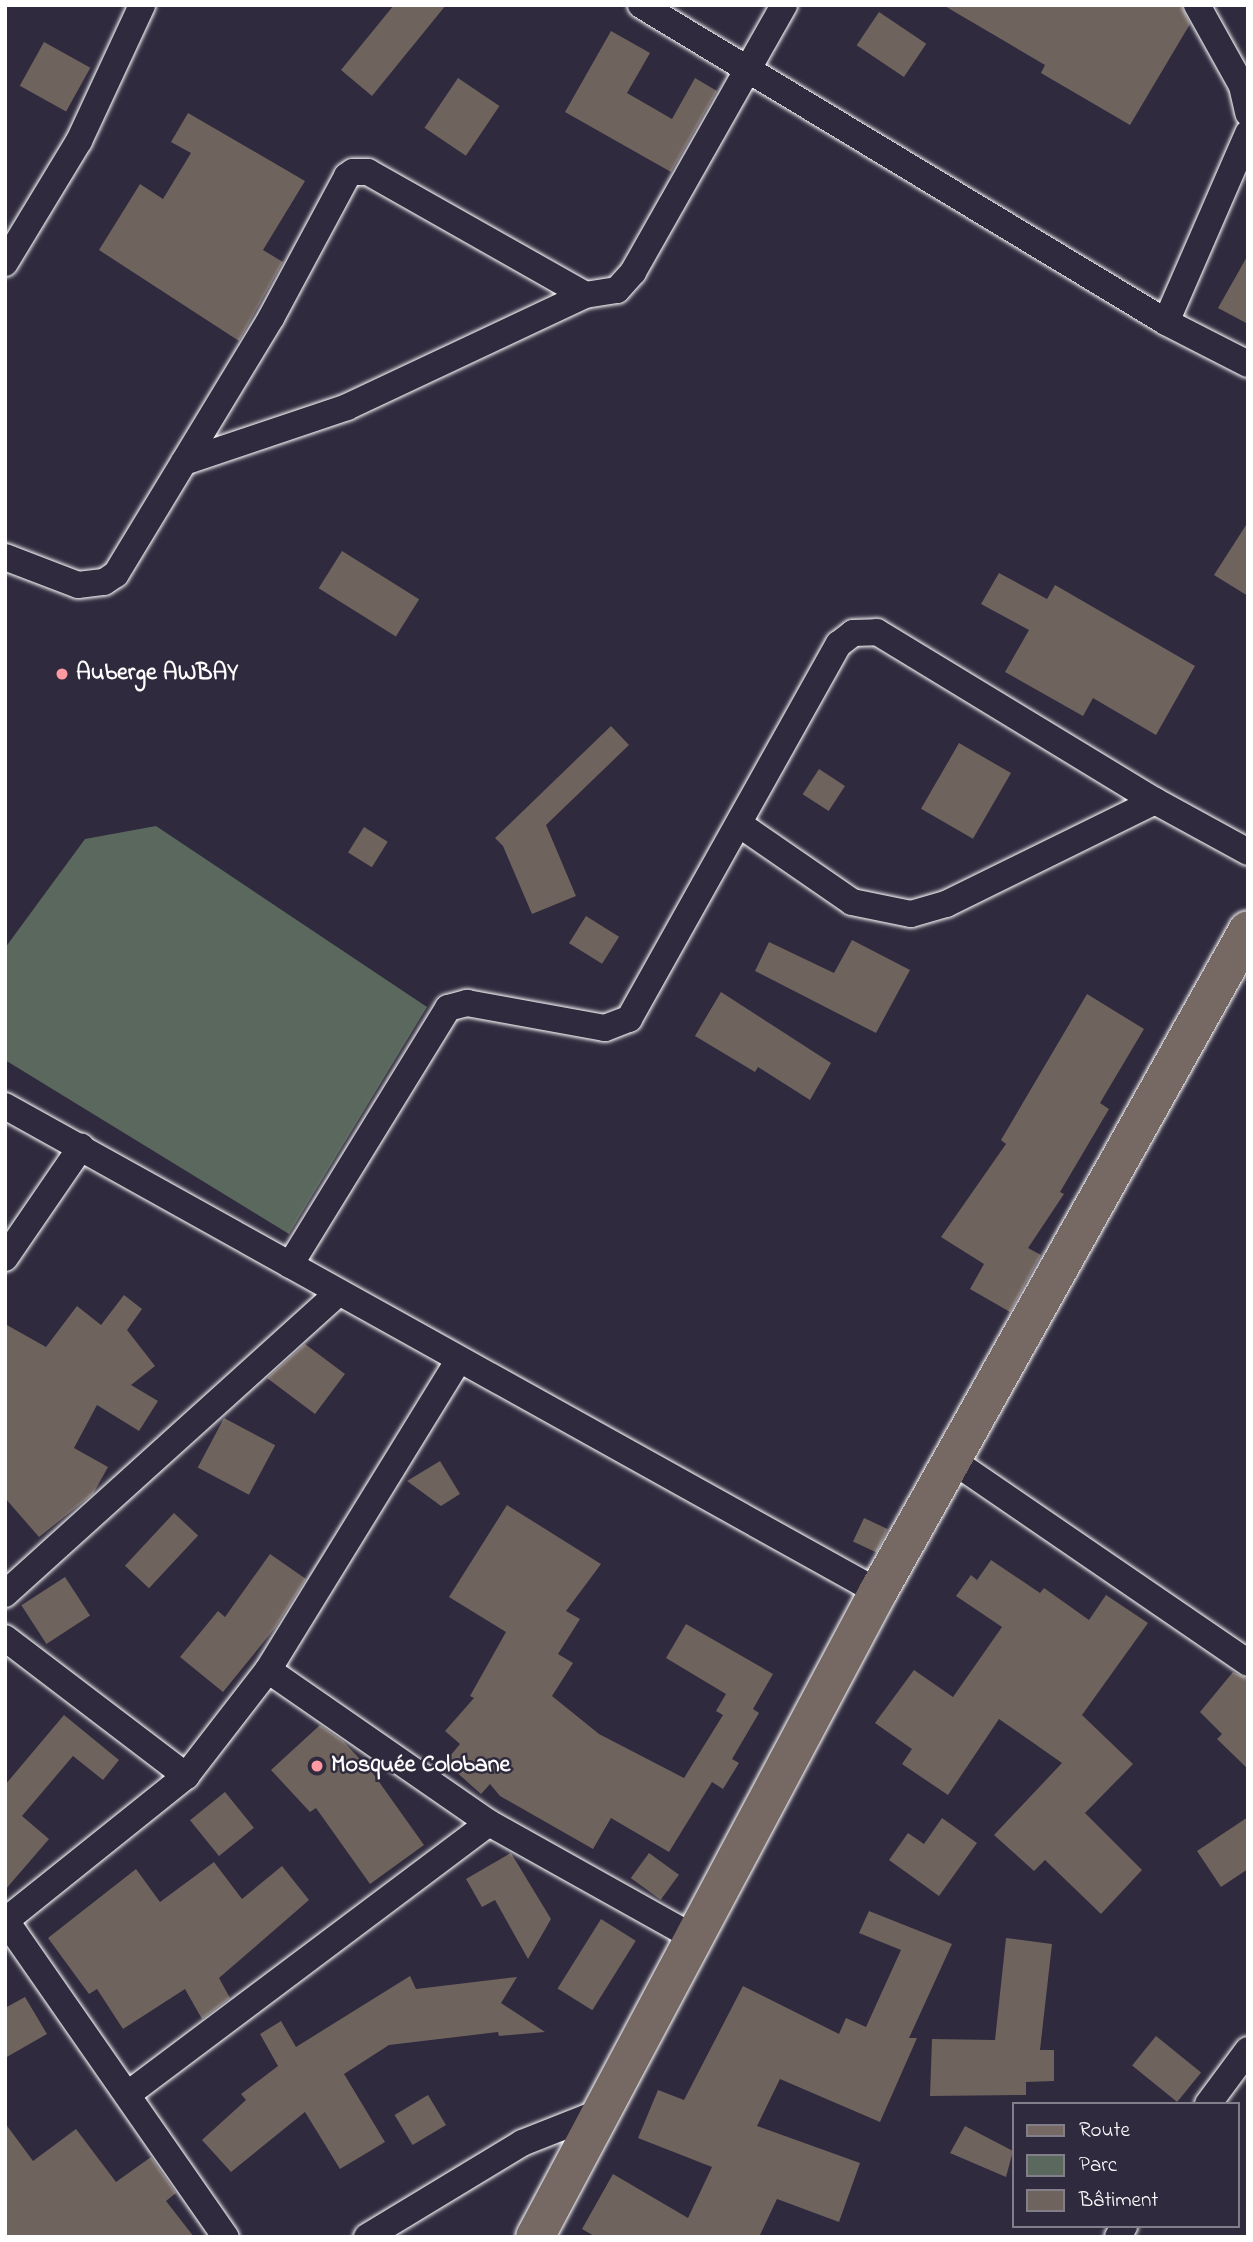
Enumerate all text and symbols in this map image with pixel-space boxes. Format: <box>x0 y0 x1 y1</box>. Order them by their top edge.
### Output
place label: Auberge AWBAY <box>76 660 238 688</box>
marker: Auberge AWBAY <box>54 666 70 682</box>
place label: Mosquée Colobane <box>331 1752 510 1780</box>
marker: Mosquée Colobane <box>309 1758 325 1774</box>
legend <box>1012 2102 1239 2228</box>
text: Route <box>1079 2116 1130 2146</box>
text: Parc <box>1079 2151 1117 2181</box>
text: Bâtiment <box>1079 2186 1158 2216</box>

